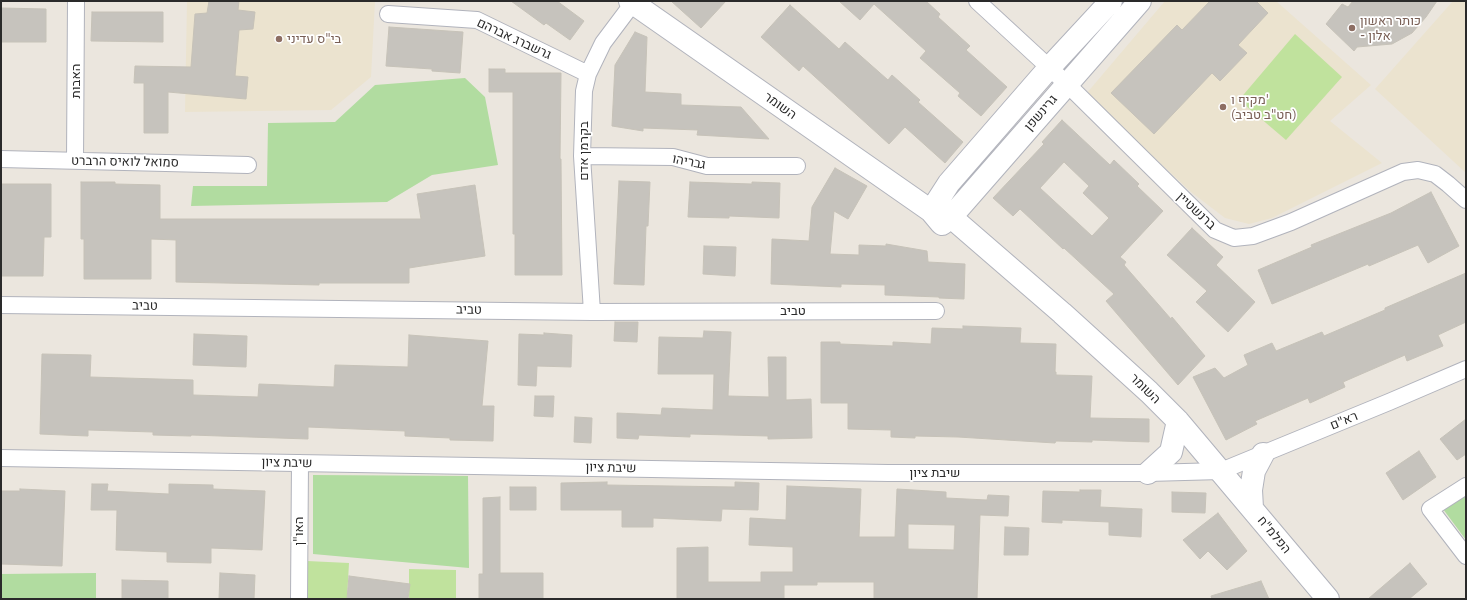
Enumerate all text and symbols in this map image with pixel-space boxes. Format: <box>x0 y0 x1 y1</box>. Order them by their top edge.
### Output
place label: כותר ראשון - אלון <box>1360 13 1421 44</box>
street label: גרשברג אברהם <box>474 15 554 63</box>
marker: כותר ראשון - אלון <box>1347 23 1357 33</box>
place label: בי"ס עדיני <box>287 31 341 47</box>
marker: בי"ס עדיני <box>274 34 284 44</box>
street label: האבות <box>68 64 84 98</box>
street label: השומר <box>761 89 799 123</box>
street label: גרינשפן <box>1021 92 1061 134</box>
place label: מקיף ו' (חט"ב טביב) <box>1231 92 1297 123</box>
marker: מקיף ו' (חט"ב טביב) <box>1218 102 1228 112</box>
street label: בקרמן אדם <box>576 121 592 181</box>
street label: גבריהו <box>671 151 707 173</box>
street label: סמואל לואיס הרברט <box>71 153 179 171</box>
street label: ברנשטיין <box>1173 189 1219 233</box>
street label: טביב <box>132 298 158 314</box>
street label: טביב <box>456 302 482 318</box>
street label: טביב <box>780 303 806 319</box>
street label: השומר <box>1126 371 1164 407</box>
street label: רא"ם <box>1328 408 1360 434</box>
street label: שיבת ציון <box>261 455 313 471</box>
street label: שיבת ציון <box>585 460 637 476</box>
street label: שיבת ציון <box>910 465 960 481</box>
street label: הפלמ"ח <box>1254 513 1294 557</box>
street label: האו"ן <box>291 516 307 546</box>

